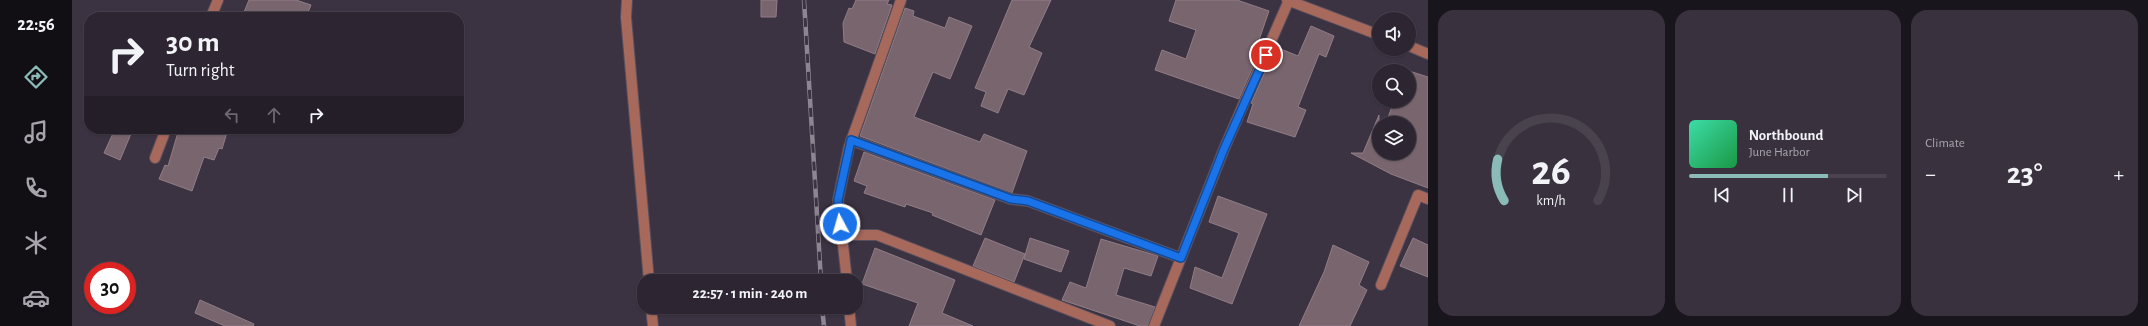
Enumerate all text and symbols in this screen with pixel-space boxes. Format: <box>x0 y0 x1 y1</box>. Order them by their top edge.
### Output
map controls <box>1372 12 1416 160</box>
button: sound <box>1372 12 1416 56</box>
text: 22:56 <box>17 16 55 34</box>
icon: right <box>100 28 152 80</box>
text: 30 m <box>166 29 219 57</box>
pin <box>1249 38 1283 72</box>
icon: arrive <box>1255 44 1277 66</box>
text: Turn right <box>166 62 235 80</box>
icon: directions <box>22 63 50 91</box>
button: search <box>1372 64 1416 108</box>
icon: left <box>221 104 243 126</box>
icon: ahead <box>263 104 285 126</box>
icon: right <box>305 104 327 126</box>
button: layers <box>1372 116 1416 160</box>
icon: music <box>22 118 50 146</box>
text: Northbound <box>1749 128 1823 143</box>
text: Climate <box>1925 137 1965 150</box>
text: June Harbor <box>1749 146 1810 159</box>
text: 26 <box>1531 151 1571 192</box>
text: 23° <box>2007 159 2043 189</box>
text: − <box>1925 163 1936 185</box>
text: + <box>2113 163 2124 185</box>
icon: phone <box>22 174 50 202</box>
icon: previous <box>1711 184 1733 206</box>
icon: pause <box>1777 184 1799 206</box>
icon: next <box>1843 184 1865 206</box>
text: km/h <box>1537 194 1566 208</box>
position arrow <box>819 203 861 245</box>
icon: climate <box>22 229 50 257</box>
speed limit sign: 30 <box>84 262 136 314</box>
icon: car <box>22 284 50 312</box>
text: 22:57 · 1 min · 240 m <box>693 286 807 301</box>

